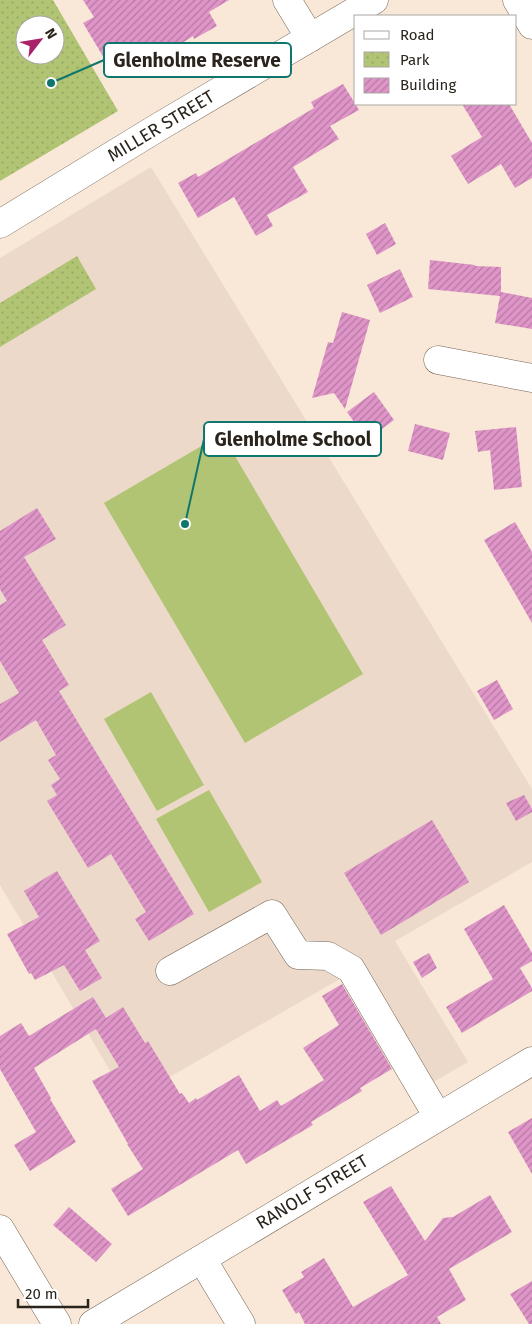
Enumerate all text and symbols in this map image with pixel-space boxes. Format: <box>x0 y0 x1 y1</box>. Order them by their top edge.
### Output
north arrow <box>15 15 65 65</box>
legend <box>354 15 517 105</box>
text: N <box>41 25 60 42</box>
text: Road <box>400 26 435 44</box>
callout: Glenholme Reserve <box>104 43 291 77</box>
text: Glenholme Reserve <box>113 49 281 72</box>
text: Park <box>400 51 430 69</box>
text: Building <box>400 76 456 94</box>
street label: MILLER STREET <box>104 85 219 167</box>
callout: Glenholme School <box>204 422 381 456</box>
text: Glenholme School <box>215 428 372 451</box>
street label: RANOLF STREET <box>252 1150 373 1234</box>
scale bar <box>18 1276 88 1308</box>
text: 20 m <box>25 1285 58 1303</box>

